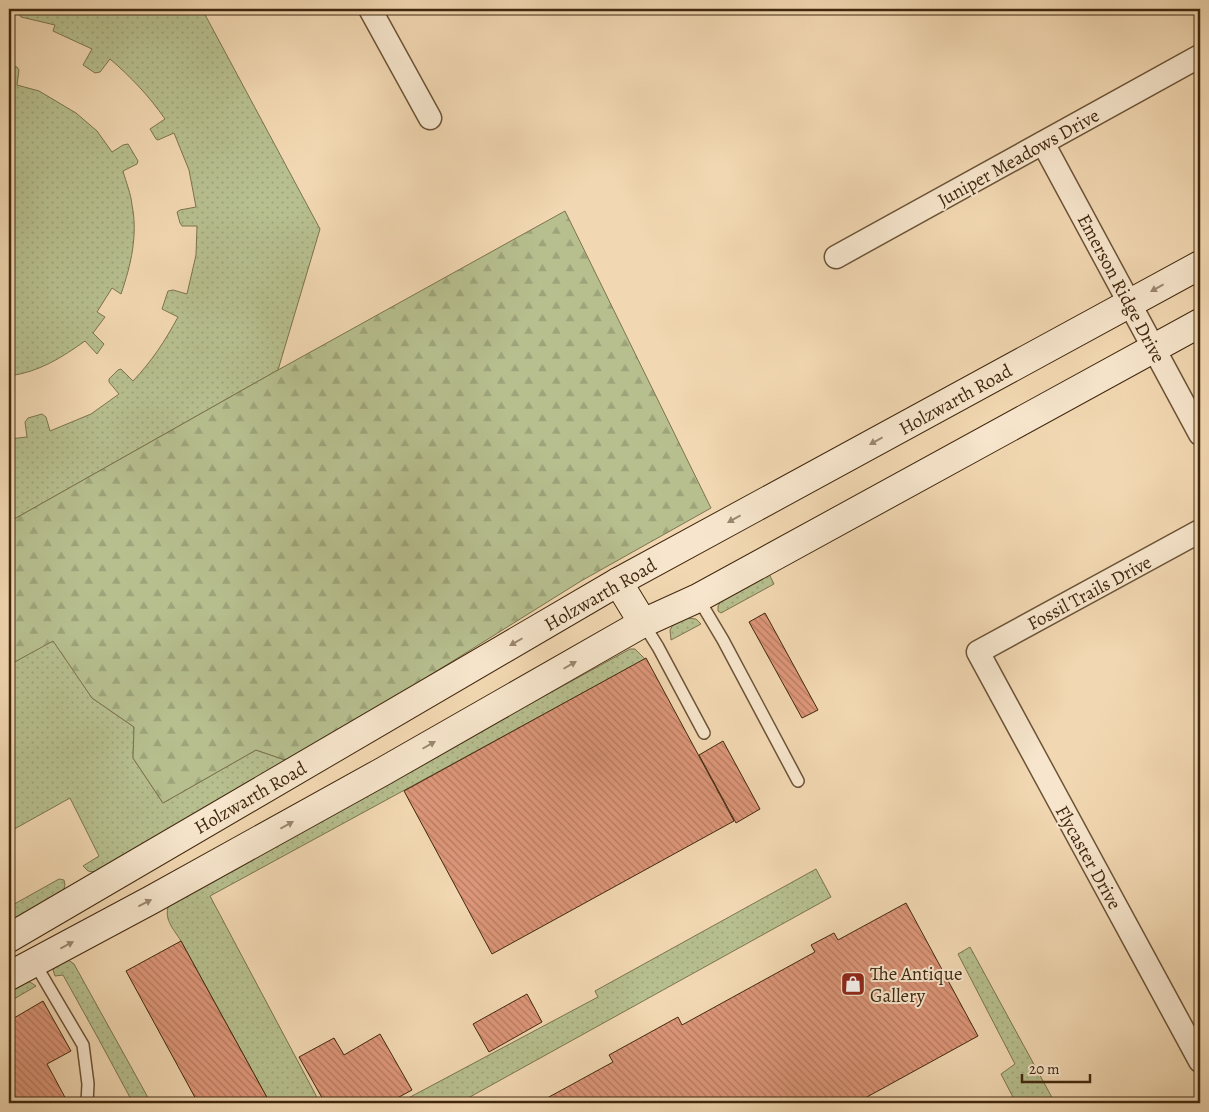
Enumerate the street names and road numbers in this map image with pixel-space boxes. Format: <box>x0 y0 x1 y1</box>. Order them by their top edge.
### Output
street label: Juniper Meadows Drive <box>933 103 1104 213</box>
street label: Emerson Ridge Drive <box>1071 210 1171 367</box>
street label: Holzwarth Road <box>894 358 1017 442</box>
street label: Fossil Trails Drive <box>1023 549 1156 637</box>
street label: Holzwarth Road <box>540 552 662 638</box>
street label: Holzwarth Road <box>190 755 312 841</box>
street label: Flycaster Drive <box>1049 801 1127 914</box>

